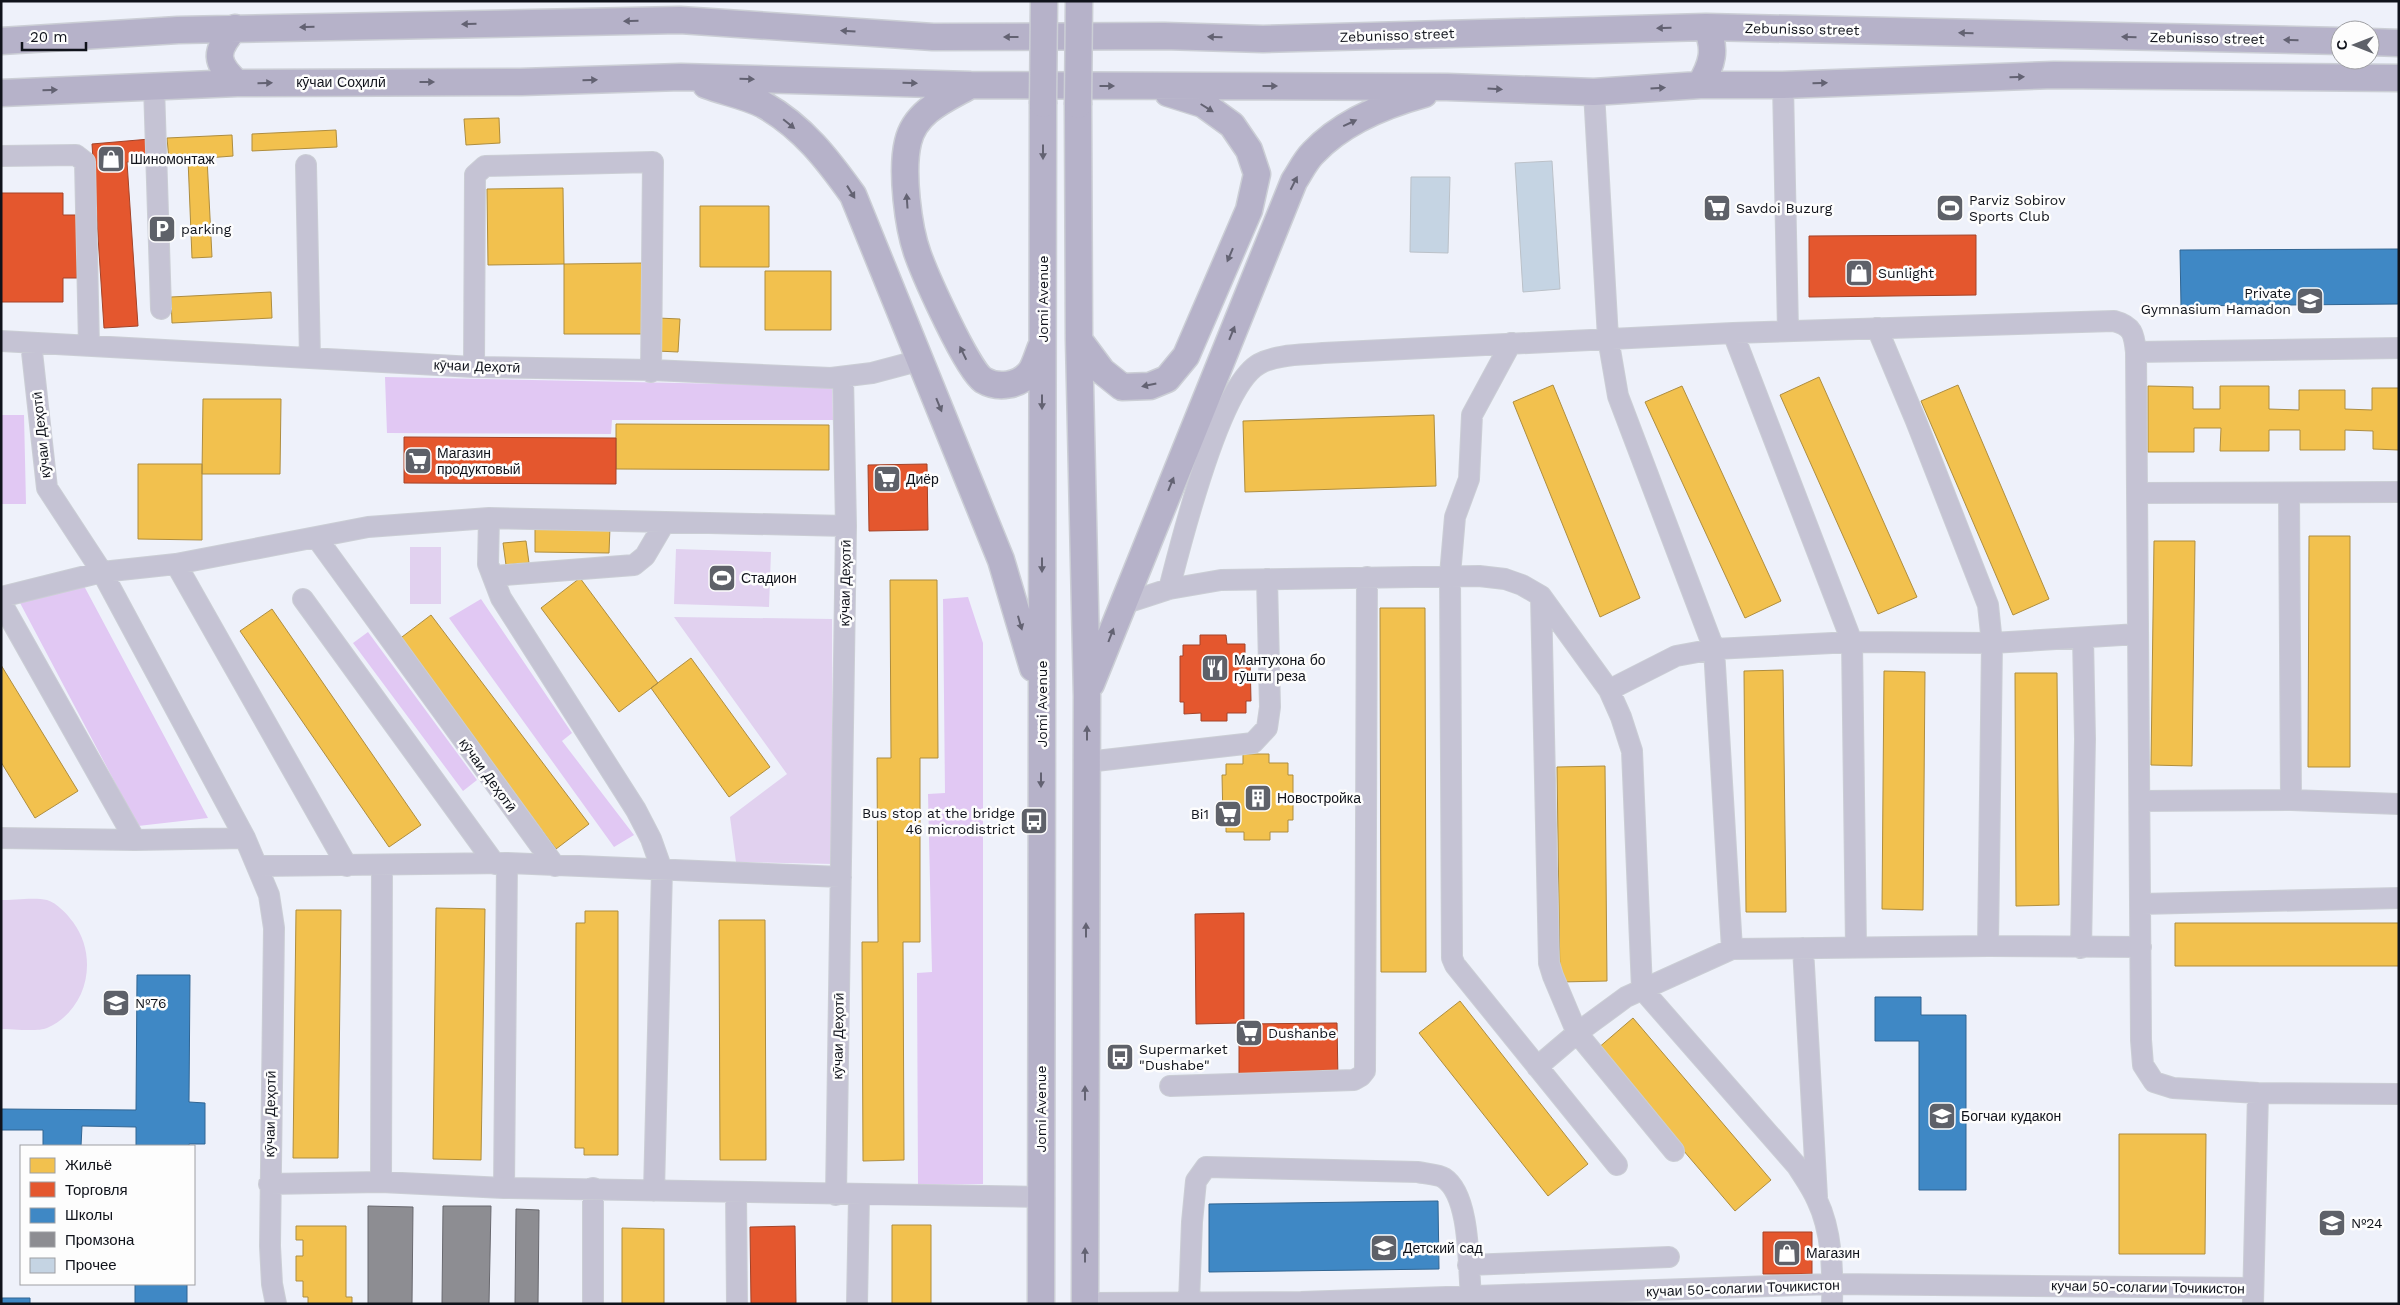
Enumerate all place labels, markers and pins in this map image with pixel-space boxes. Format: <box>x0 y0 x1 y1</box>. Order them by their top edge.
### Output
shop icon: Шиномонтаж <box>96 144 126 174</box>
place label: Шиномонтаж <box>130 151 215 167</box>
place label: Parviz Sobirov Sports Club <box>1969 192 2066 224</box>
supermarket icon: Savdoi Buzurg <box>1702 193 1732 223</box>
sports icon: Parviz Sobirov Sports Club <box>1935 193 1965 223</box>
place label: Savdoi Buzurg <box>1736 200 1833 216</box>
parking icon: parking <box>147 214 177 244</box>
place label: parking <box>181 221 232 237</box>
shop icon: Sunlight <box>1844 258 1874 288</box>
place label: Sunlight <box>1878 265 1934 281</box>
place label: Private Gymnasium Hamadon <box>2141 285 2291 317</box>
school or university icon: Private Gymnasium Hamadon <box>2295 286 2325 316</box>
place label: Магазин продуктовый <box>437 445 521 477</box>
supermarket icon: Магазин продуктовый <box>403 446 433 476</box>
supermarket icon: Диёр <box>872 464 902 494</box>
place label: Диёр <box>906 471 939 487</box>
sports icon: Стадион <box>707 563 737 593</box>
place label: Стадион <box>741 570 797 586</box>
place label: Мантухона бо гӯшти реза <box>1234 652 1326 684</box>
restaurant icon: Мантухона бо гӯшти реза <box>1200 653 1230 683</box>
building icon: Новостройка <box>1243 783 1273 813</box>
place label: Новостройка <box>1277 790 1361 806</box>
supermarket icon: Bi1 <box>1213 799 1243 829</box>
place label: Bus stop at the bridge 46 microdistrict <box>862 805 1015 837</box>
bus stop icon: Bus stop at the bridge 46 microdistrict <box>1019 806 1049 836</box>
place label: Bi1 <box>1191 806 1209 822</box>
school or university icon: №76 <box>101 988 131 1018</box>
place label: №76 <box>135 995 166 1011</box>
supermarket icon: Dushanbe <box>1234 1018 1264 1048</box>
place label: Dushanbe <box>1268 1025 1336 1041</box>
place label: Supermarket "Dushabe" <box>1139 1041 1228 1073</box>
bus stop icon: Supermarket "Dushabe" <box>1105 1042 1135 1072</box>
school or university icon: Богчаи кудакон <box>1927 1101 1957 1131</box>
place label: Богчаи кудакон <box>1961 1108 2061 1124</box>
school or university icon: №24 <box>2317 1208 2347 1238</box>
place label: №24 <box>2351 1215 2383 1231</box>
school or university icon: Детский сад <box>1369 1233 1399 1263</box>
shop icon: Магазин <box>1772 1238 1802 1268</box>
place label: Детский сад <box>1403 1240 1483 1256</box>
place label: Магазин <box>1806 1245 1860 1261</box>

